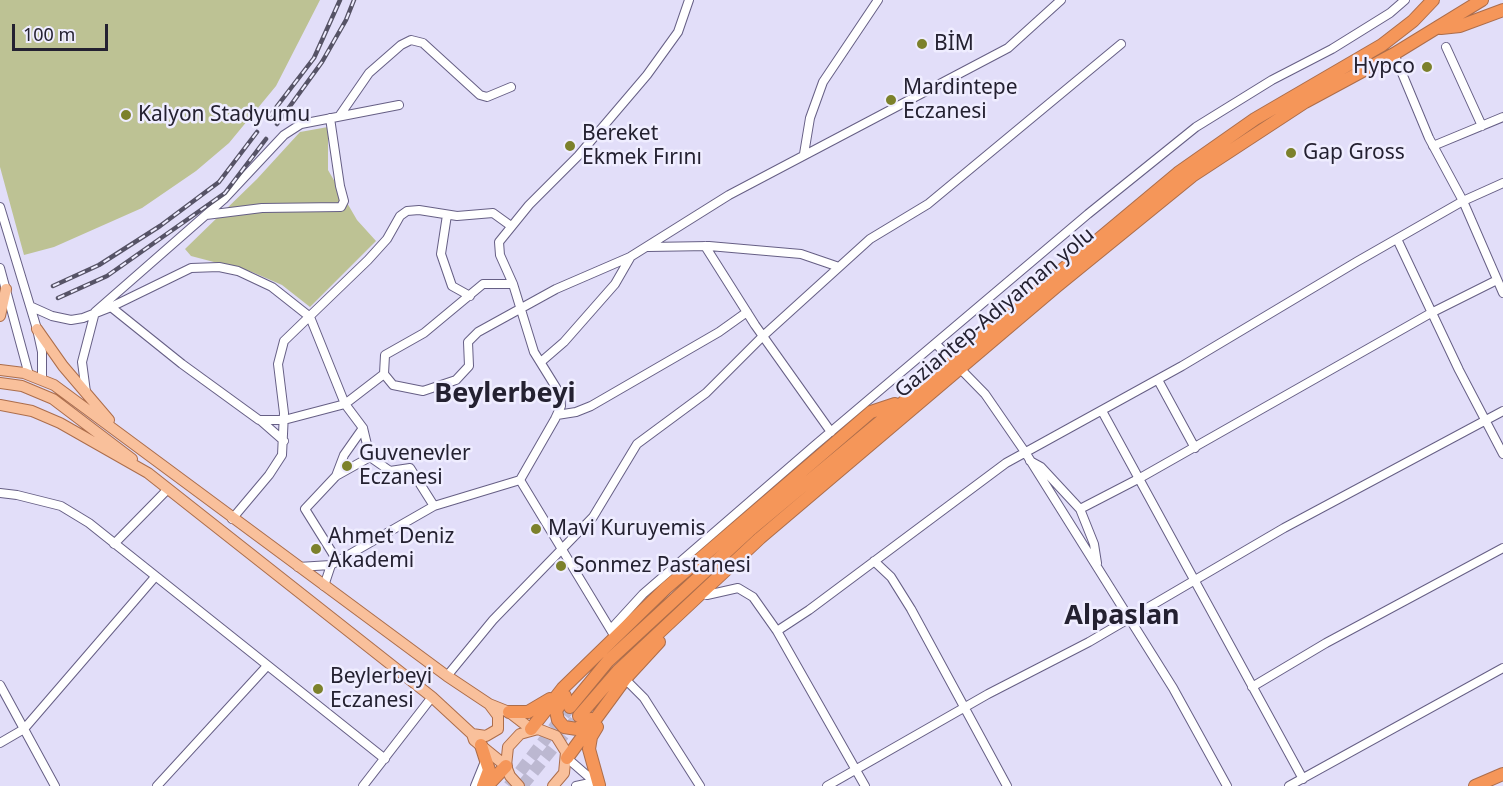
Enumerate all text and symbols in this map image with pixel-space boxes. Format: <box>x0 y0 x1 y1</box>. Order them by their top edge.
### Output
scale bar <box>15 12 111 50</box>
text: 100 m <box>23 22 75 46</box>
place label: BİM <box>934 31 974 57</box>
marker: BİM <box>915 37 929 51</box>
place label: Hypco <box>1353 54 1415 80</box>
marker: Hypco <box>1420 60 1434 74</box>
place label: Mardintepe Eczanesi <box>903 75 1018 125</box>
marker: Mardintepe Eczanesi <box>884 93 898 107</box>
place label: Kalyon Stadyumu <box>138 102 310 128</box>
marker: Kalyon Stadyumu <box>119 108 133 122</box>
place label: Bereket Ekmek Fırını <box>582 121 702 171</box>
marker: Bereket Ekmek Fırını <box>563 139 577 153</box>
place label: Gap Gross <box>1303 140 1405 166</box>
marker: Gap Gross <box>1284 146 1298 160</box>
street label: Gaziantep-Adıyaman yolu <box>890 222 1100 404</box>
district label: Beylerbeyi <box>434 378 576 410</box>
place label: Guvenevler Eczanesi <box>359 441 471 491</box>
marker: Guvenevler Eczanesi <box>340 459 354 473</box>
place label: Mavi Kuruyemis <box>548 516 706 542</box>
marker: Mavi Kuruyemis <box>529 522 543 536</box>
place label: Ahmet Deniz Akademi <box>328 524 454 574</box>
marker: Ahmet Deniz Akademi <box>309 542 323 556</box>
place label: Sonmez Pastanesi <box>573 553 751 579</box>
marker: Sonmez Pastanesi <box>554 559 568 573</box>
district label: Alpaslan <box>1064 600 1180 632</box>
place label: Beylerbeyi Eczanesi <box>330 664 432 714</box>
marker: Beylerbeyi Eczanesi <box>311 682 325 696</box>

